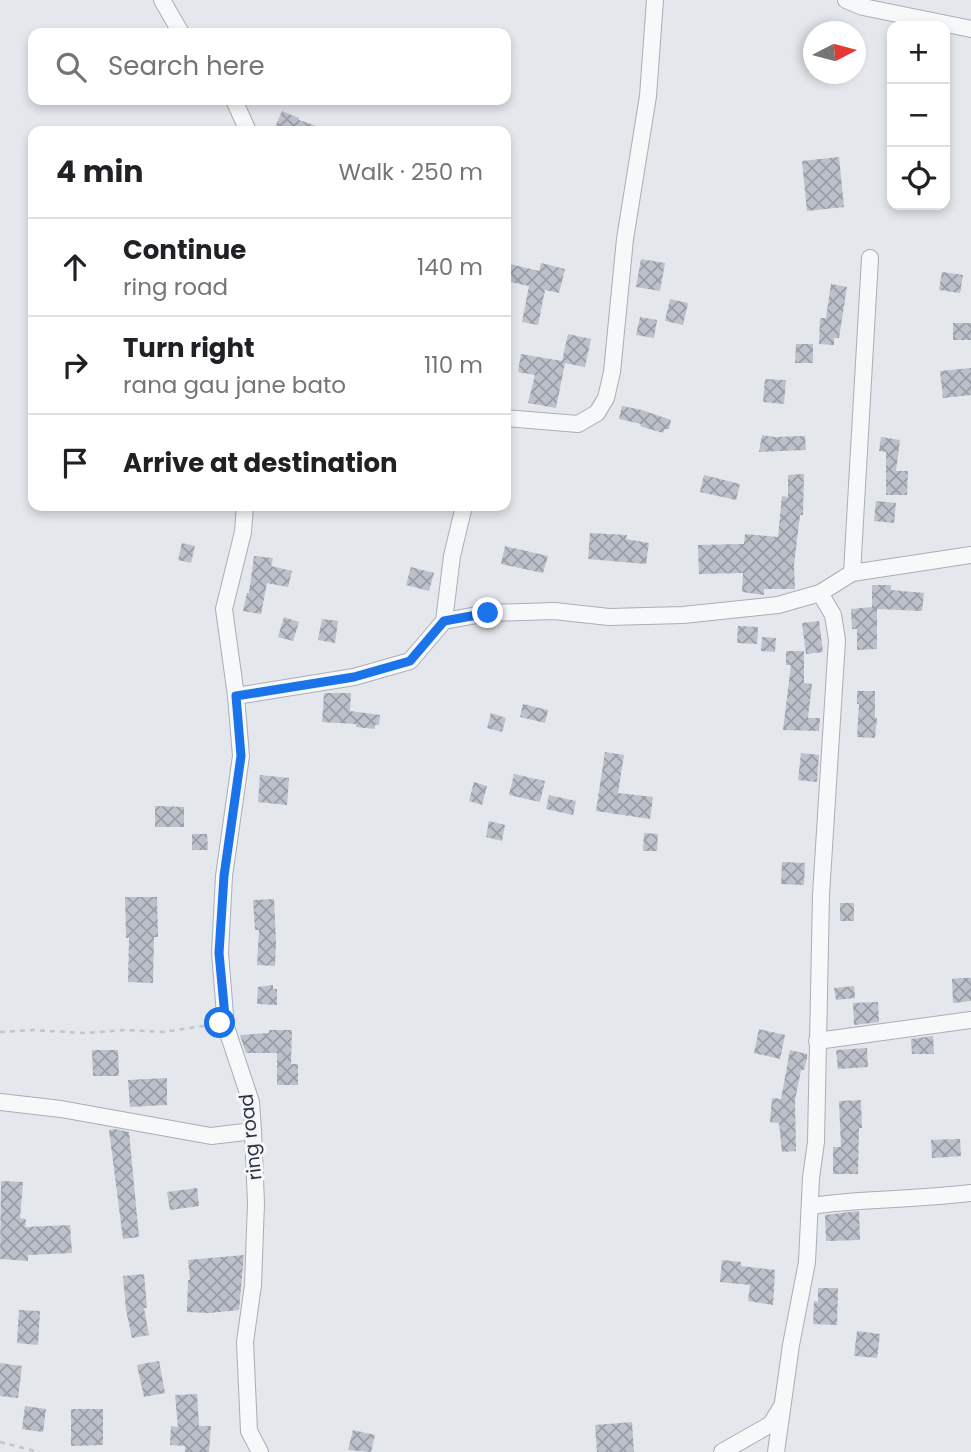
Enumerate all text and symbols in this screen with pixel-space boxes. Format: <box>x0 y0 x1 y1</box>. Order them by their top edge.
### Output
north arrow <box>803 21 866 84</box>
map controls <box>887 21 950 210</box>
button: + <box>887 21 950 84</box>
search box <box>28 28 511 105</box>
icon: search <box>52 48 90 86</box>
text: Search here <box>108 48 265 84</box>
button: − <box>887 84 950 147</box>
button: locate <box>887 147 950 210</box>
text: 4 min <box>56 150 144 193</box>
text: Walk · 250 m <box>338 156 483 188</box>
text: Continue <box>123 232 246 268</box>
icon: ahead <box>56 248 94 286</box>
text: 140 m <box>417 251 483 283</box>
text: ring road <box>123 271 228 303</box>
text: Turn right <box>123 330 255 366</box>
icon: right <box>56 346 94 384</box>
text: 110 m <box>424 349 483 381</box>
text: rana gau jane bato <box>123 369 346 401</box>
icon: arrive <box>56 444 94 482</box>
text: Arrive at destination <box>123 445 398 481</box>
route end <box>472 597 503 628</box>
route start <box>204 1007 235 1038</box>
street label: ring road <box>233 1092 268 1182</box>

